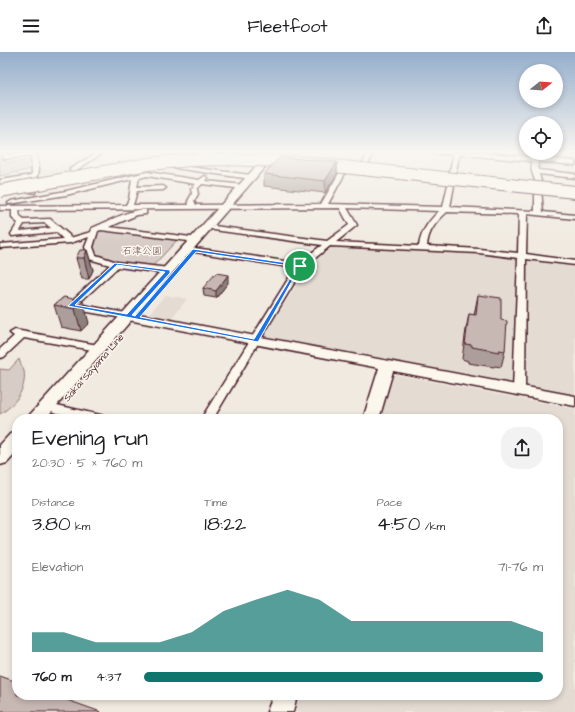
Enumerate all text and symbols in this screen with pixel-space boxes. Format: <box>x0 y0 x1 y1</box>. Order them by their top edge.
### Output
text: Fleetfoot <box>247 14 328 39</box>
icon: menu <box>20 15 42 37</box>
icon: share <box>533 15 555 37</box>
north arrow <box>519 64 563 108</box>
map controls <box>519 64 563 160</box>
button: locate <box>519 116 563 160</box>
park label: 石津公園 <box>122 244 162 258</box>
pin <box>283 249 317 283</box>
icon: arrive <box>289 255 311 277</box>
street label: Sakai Sayama Line <box>60 330 128 405</box>
text: Evening run <box>32 423 148 454</box>
button: share <box>501 427 543 469</box>
text: 20:30 · 5 × 760 m <box>32 454 142 472</box>
text: Distance <box>32 495 75 510</box>
text: Time <box>204 495 227 510</box>
text: Pace <box>377 495 402 510</box>
text: 3.80 <box>32 510 71 538</box>
text: 18:22 <box>204 510 246 538</box>
text: 4:50 <box>377 510 420 538</box>
text: km <box>71 519 90 534</box>
text: /km <box>420 519 445 534</box>
text: Elevation <box>32 558 83 576</box>
text: 71–76 m <box>498 558 543 576</box>
text: 760 m <box>32 668 72 686</box>
text: 4:37 <box>96 668 122 686</box>

